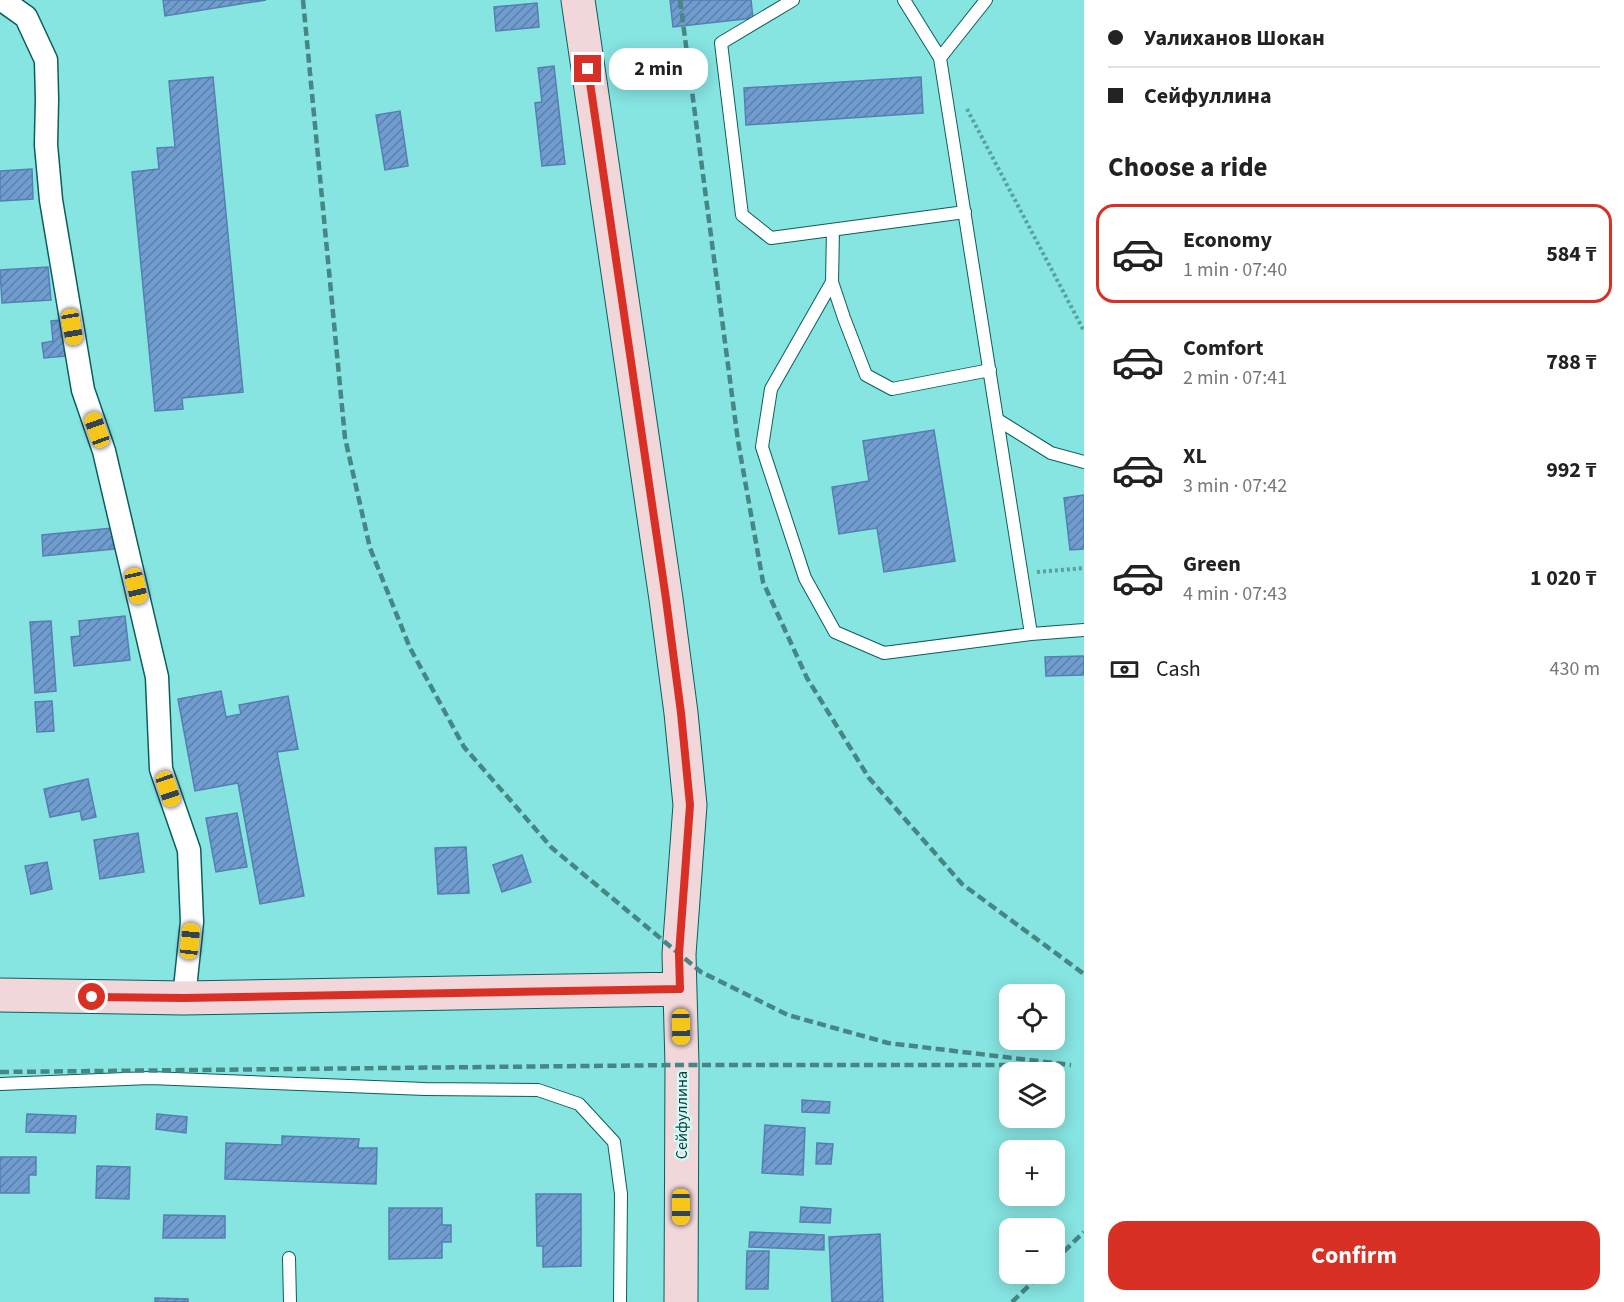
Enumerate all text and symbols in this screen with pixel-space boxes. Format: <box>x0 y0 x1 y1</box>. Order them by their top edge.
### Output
text: Уалиханов Шокан <box>1144 22 1325 54</box>
callout: 2 min <box>609 48 708 90</box>
route end <box>574 55 601 82</box>
text: 2 min <box>634 55 683 83</box>
text: Сейфуллина <box>1144 80 1272 112</box>
text: Choose a ride <box>1108 148 1268 187</box>
text: Economy <box>1183 224 1272 256</box>
icon: car <box>1111 227 1165 281</box>
text: 584 ₸ <box>1546 238 1597 270</box>
text: 1 min · 07:40 <box>1183 256 1287 284</box>
car <box>60 308 84 346</box>
text: Comfort <box>1183 332 1264 364</box>
icon: car <box>1111 335 1165 389</box>
text: 788 ₸ <box>1546 346 1597 378</box>
text: 2 min · 07:41 <box>1183 364 1287 392</box>
car <box>82 410 112 450</box>
text: XL <box>1183 440 1207 472</box>
icon: car <box>1111 443 1165 497</box>
text: 992 ₸ <box>1546 454 1597 486</box>
text: 3 min · 07:42 <box>1183 472 1287 500</box>
text: Green <box>1183 548 1241 580</box>
icon: car <box>1111 551 1165 605</box>
text: 1 020 ₸ <box>1530 562 1597 594</box>
car <box>123 566 149 606</box>
text: 4 min · 07:43 <box>1183 580 1287 608</box>
icon: cash <box>1108 653 1141 686</box>
text: Cash <box>1156 653 1201 685</box>
text: 430 m <box>1550 655 1600 683</box>
car <box>154 769 182 809</box>
car <box>179 922 201 960</box>
route start <box>78 983 105 1010</box>
map controls <box>999 984 1065 1284</box>
button: locate <box>999 984 1065 1050</box>
car <box>672 1009 690 1045</box>
button: layers <box>999 1062 1065 1128</box>
street label: Сейфуллина <box>671 1071 693 1159</box>
button: + <box>999 1140 1065 1206</box>
car <box>672 1189 690 1225</box>
button: − <box>999 1218 1065 1284</box>
button: Confirm <box>1108 1221 1600 1290</box>

